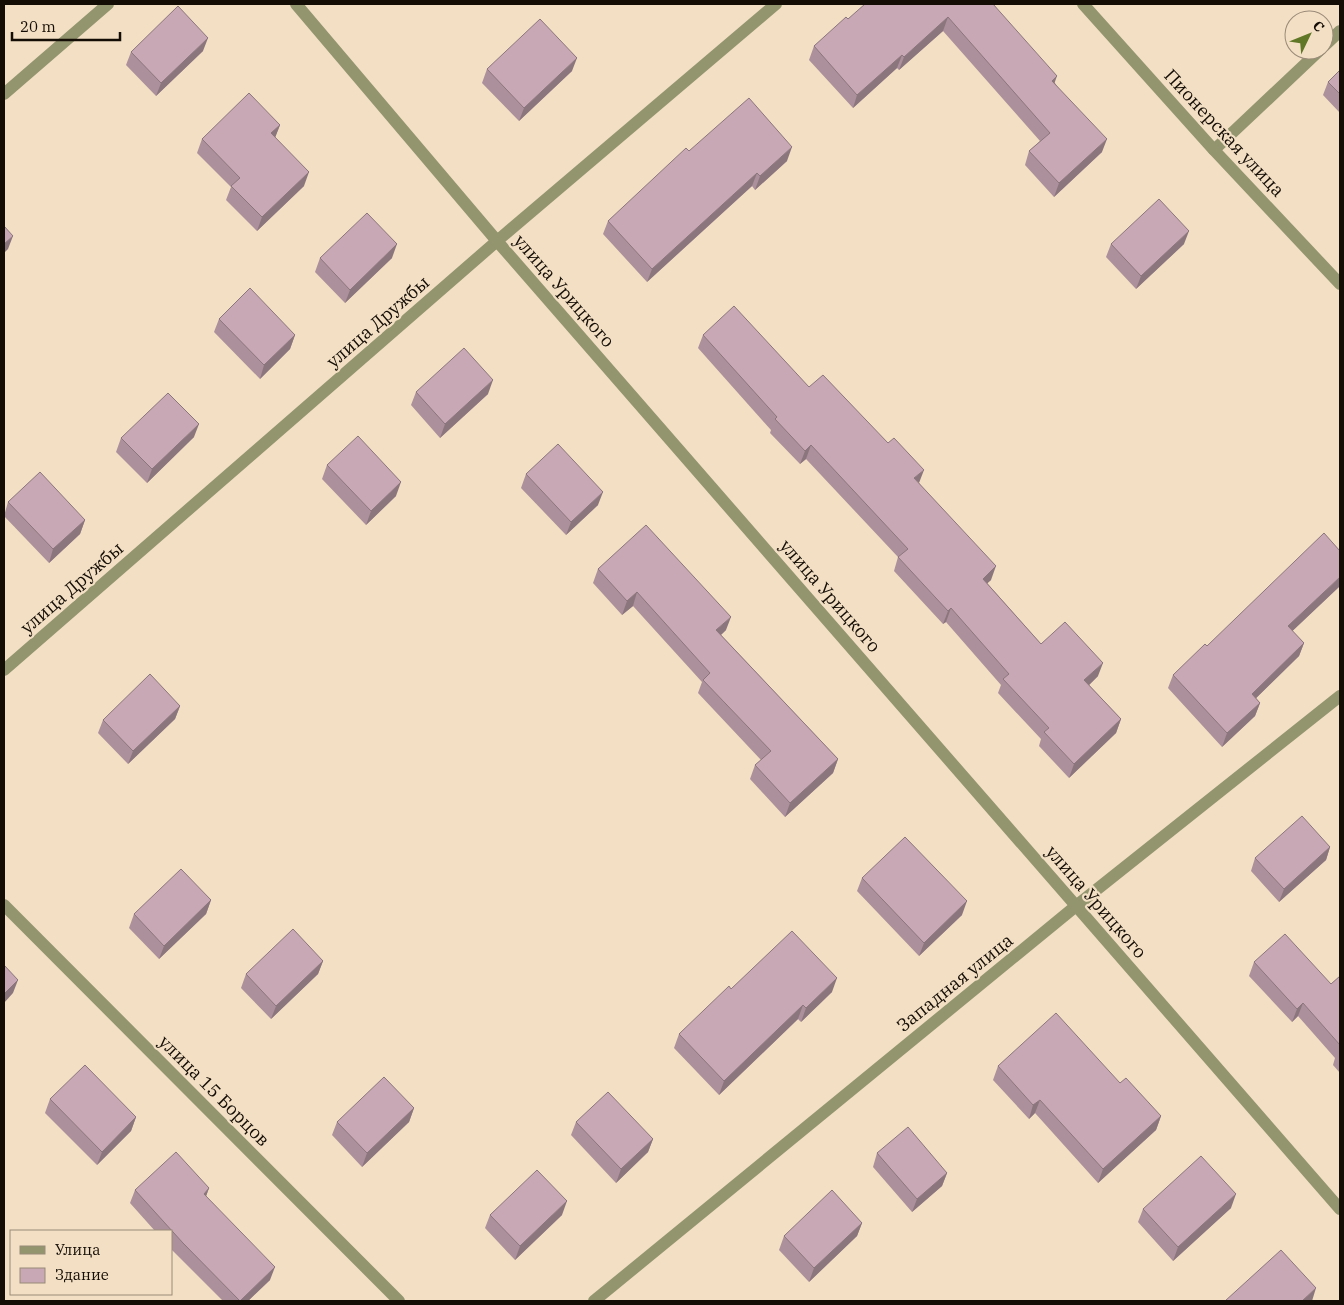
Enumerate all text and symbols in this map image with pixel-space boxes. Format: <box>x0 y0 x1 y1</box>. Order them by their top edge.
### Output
scale bar <box>12 10 120 42</box>
north arrow <box>1284 10 1334 60</box>
text: 20 m <box>20 17 56 36</box>
text: С <box>1309 17 1328 36</box>
street label: Пионерская улица <box>1159 64 1290 201</box>
street label: улица Урицкого <box>509 229 620 352</box>
street label: улица Дружбы <box>321 271 434 373</box>
street label: улица Урицкого <box>775 534 886 657</box>
street label: улица Дружбы <box>15 537 128 639</box>
street label: улица Урицкого <box>1041 840 1152 963</box>
street label: Западная улица <box>892 929 1018 1037</box>
street label: улица 15 Борцов <box>154 1030 275 1151</box>
legend <box>10 1230 172 1295</box>
text: Улица <box>55 1240 100 1259</box>
text: Здание <box>55 1265 109 1284</box>

